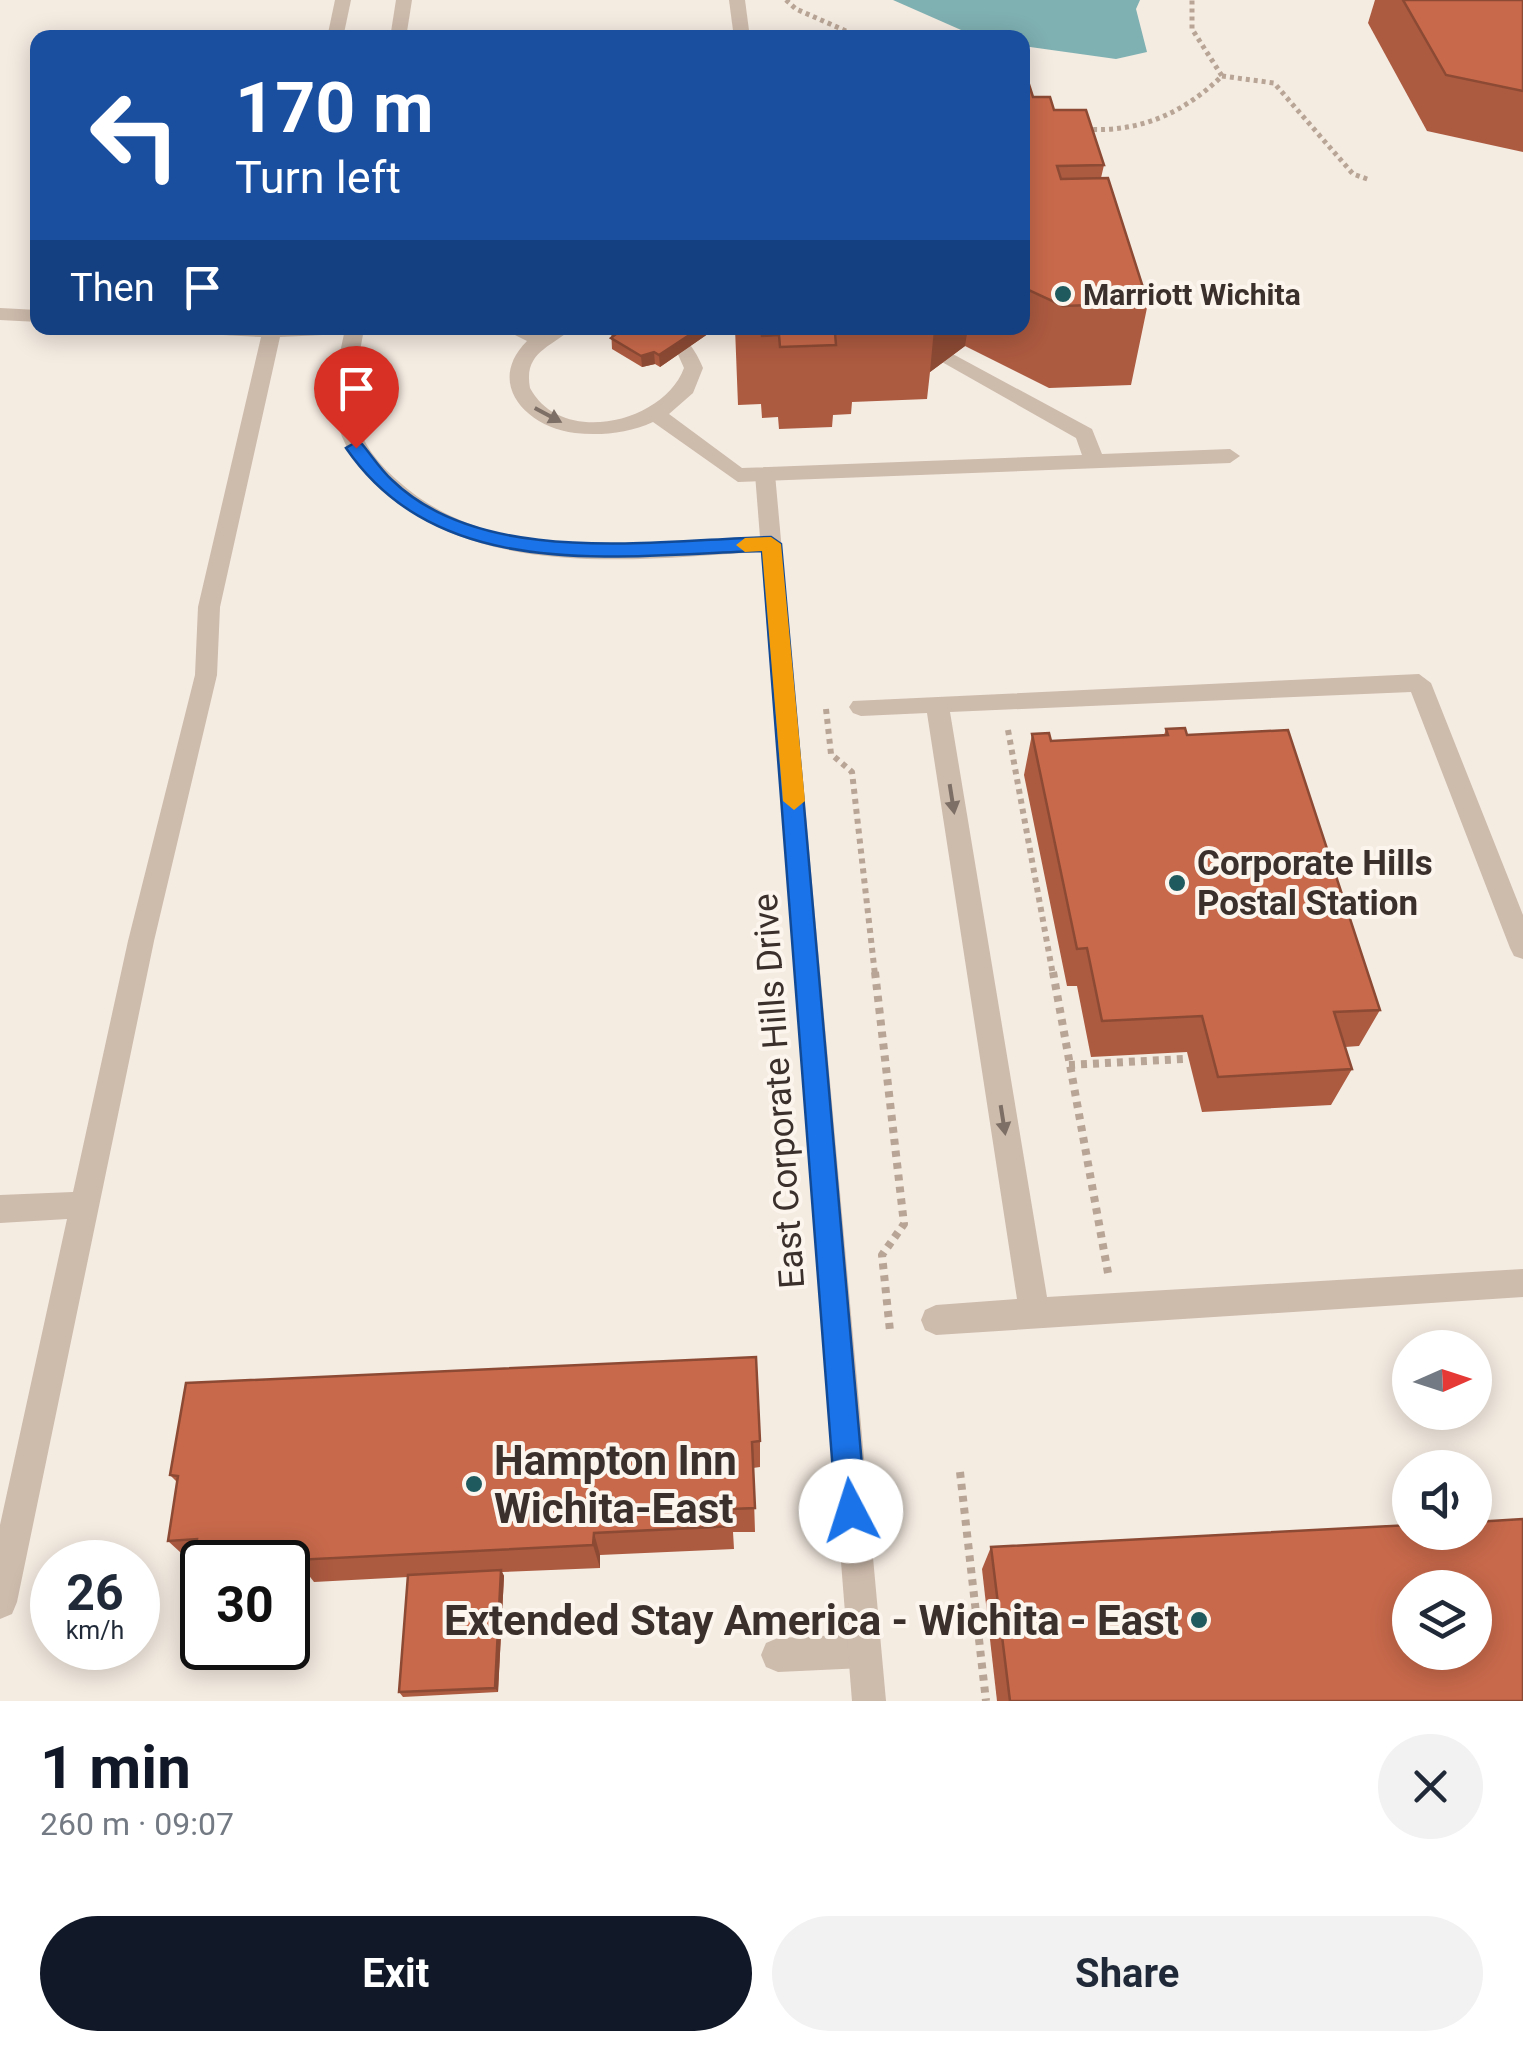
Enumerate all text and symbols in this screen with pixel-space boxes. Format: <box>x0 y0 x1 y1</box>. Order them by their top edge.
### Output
text: 170 m <box>235 67 434 149</box>
icon: left <box>70 70 200 200</box>
text: Turn left <box>235 151 401 204</box>
icon: arrive <box>175 260 230 315</box>
text: Then <box>70 266 155 310</box>
place label: Marriott Wichita <box>1083 277 1301 312</box>
marker: Marriott Wichita <box>1052 283 1074 305</box>
pin <box>314 346 399 449</box>
icon: arrive <box>329 361 384 416</box>
one-way arrow <box>533 406 562 423</box>
one-way arrow <box>945 784 960 815</box>
place label: Corporate Hills Postal Station <box>1197 843 1433 924</box>
marker: Corporate Hills Postal Station <box>1166 872 1188 894</box>
street label: East Corporate Hills Drive <box>745 892 813 1290</box>
one-way arrow <box>996 1105 1012 1136</box>
north arrow <box>1392 1330 1492 1430</box>
map controls <box>1392 1330 1492 1670</box>
place label: Hampton Inn Wichita-East <box>494 1436 737 1533</box>
button: sound <box>1392 1450 1492 1550</box>
position arrow <box>799 1459 903 1563</box>
marker: Hampton Inn Wichita-East <box>463 1473 485 1495</box>
speed limit sign: 30 <box>180 1540 310 1670</box>
text: 26 <box>66 1564 124 1622</box>
button: layers <box>1392 1570 1492 1670</box>
place label: Extended Stay America - Wichita - East <box>444 1596 1179 1645</box>
marker: Extended Stay America - Wichita - East <box>1188 1609 1210 1631</box>
text: km/h <box>66 1616 124 1645</box>
text: 1 min <box>40 1732 191 1803</box>
button: close <box>1378 1734 1483 1839</box>
text: 260 m · 09:07 <box>40 1805 234 1843</box>
button: Exit <box>40 1916 752 2031</box>
button: Share <box>772 1916 1483 2031</box>

